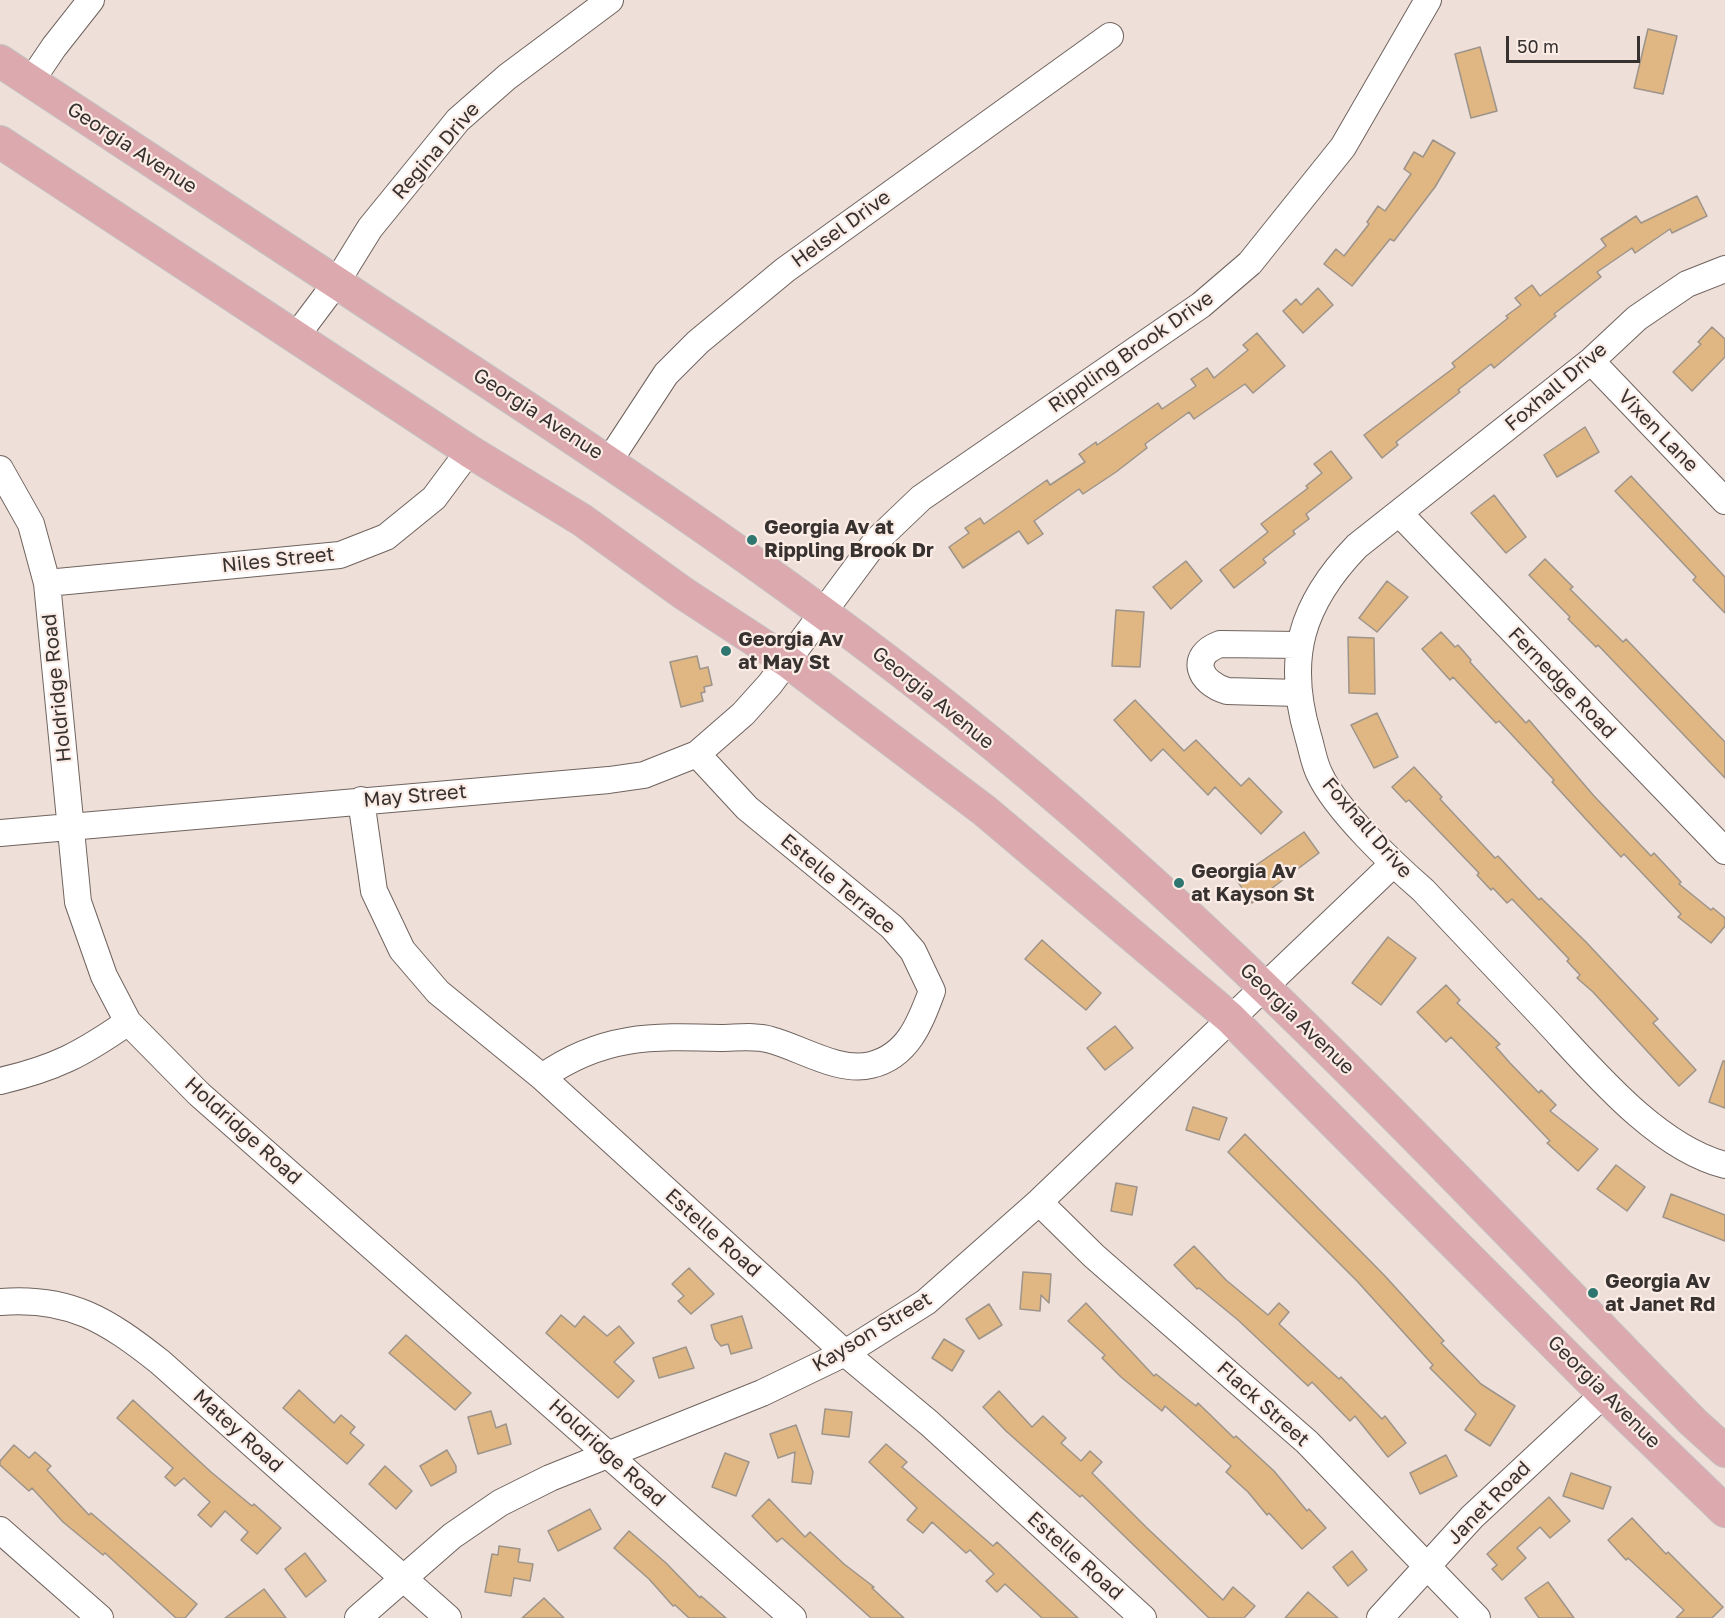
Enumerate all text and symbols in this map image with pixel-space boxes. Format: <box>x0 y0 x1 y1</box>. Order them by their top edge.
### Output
scale bar <box>1509 24 1642 62</box>
text: 50 m <box>1517 35 1559 57</box>
street label: Georgia Avenue <box>63 97 201 199</box>
street label: Regina Drive <box>387 98 485 204</box>
street label: Helsel Drive <box>787 185 895 273</box>
street label: Rippling Brook Drive <box>1044 286 1218 418</box>
street label: Foxhall Drive <box>1500 338 1612 436</box>
street label: Georgia Avenue <box>469 363 607 465</box>
street label: Vixen Lane <box>1613 385 1703 477</box>
place label: Georgia Av at Rippling Brook Dr <box>764 516 934 563</box>
marker: Georgia Av at Rippling Brook Dr <box>745 533 759 547</box>
street label: Niles Street <box>220 542 336 578</box>
street label: Holdridge Road <box>37 613 77 763</box>
street label: Fernedge Road <box>1503 622 1621 744</box>
place label: Georgia Av at May St <box>738 628 843 675</box>
street label: Georgia Avenue <box>867 642 999 754</box>
marker: Georgia Av at May St <box>719 644 733 658</box>
street label: Foxhall Drive <box>1317 773 1417 883</box>
street label: May Street <box>362 780 468 812</box>
street label: Estelle Terrace <box>776 829 900 939</box>
place label: Georgia Av at Kayson St <box>1191 860 1314 907</box>
marker: Georgia Av at Kayson St <box>1172 876 1186 890</box>
street label: Georgia Avenue <box>1235 958 1359 1080</box>
street label: Holdridge Road <box>180 1072 306 1190</box>
street label: Estelle Road <box>660 1184 766 1282</box>
place label: Georgia Av at Janet Rd <box>1605 1270 1715 1317</box>
marker: Georgia Av at Janet Rd <box>1586 1286 1600 1300</box>
street label: Kayson Street <box>808 1287 936 1377</box>
street label: Georgia Avenue <box>1543 1331 1665 1453</box>
street label: Flack Street <box>1212 1356 1314 1452</box>
street label: Matey Road <box>188 1384 288 1478</box>
street label: Holdridge Road <box>544 1394 670 1512</box>
street label: Janet Road <box>1442 1456 1536 1550</box>
street label: Estelle Road <box>1022 1507 1128 1605</box>

